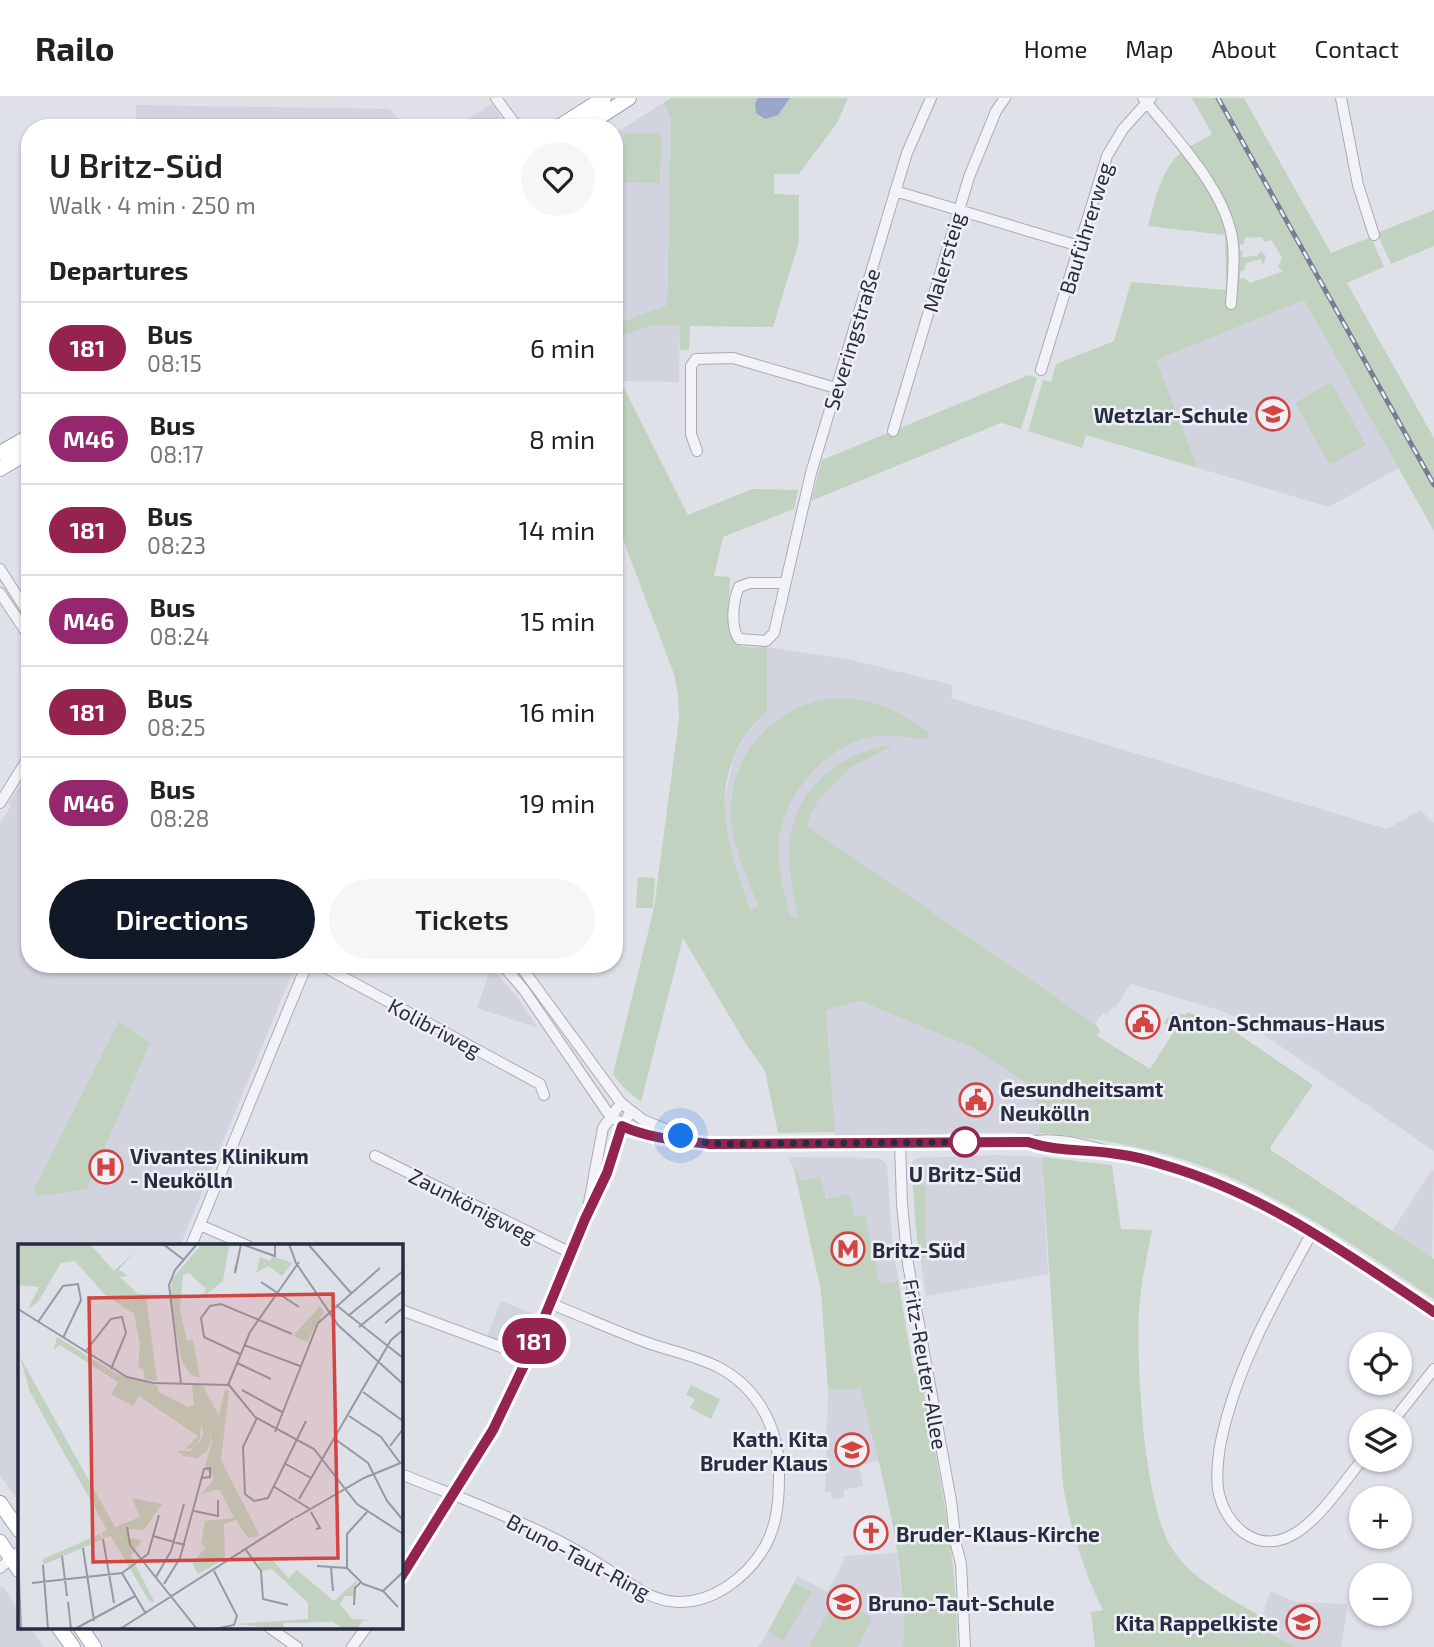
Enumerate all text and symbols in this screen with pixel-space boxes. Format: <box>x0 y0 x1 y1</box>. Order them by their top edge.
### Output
text: Railo <box>35 28 115 68</box>
text: Home <box>1024 34 1087 63</box>
text: Map <box>1125 34 1173 63</box>
text: About <box>1211 34 1277 63</box>
text: Contact <box>1315 34 1399 63</box>
button: heart <box>521 142 595 216</box>
text: U Britz-Süd <box>49 145 223 185</box>
street label: Bauführerweg <box>1053 159 1117 297</box>
text: Walk · 4 min · 250 m <box>49 191 256 219</box>
street label: Malersteig <box>917 209 969 315</box>
text: Departures <box>49 254 188 285</box>
street label: Severingstraße <box>818 265 884 413</box>
text: Bus <box>147 318 193 349</box>
text: 6 min <box>530 332 595 363</box>
text: 181 <box>70 333 105 362</box>
text: 08:15 <box>147 349 202 377</box>
school or university icon: Wetzlar-Schule <box>1254 395 1292 433</box>
place label: Wetzlar-Schule <box>1094 402 1248 427</box>
text: Bus <box>149 409 195 440</box>
text: 8 min <box>529 423 595 454</box>
text: M46 <box>63 424 114 453</box>
text: 08:17 <box>149 440 204 468</box>
text: Bus <box>147 500 193 531</box>
text: 14 min <box>519 514 595 545</box>
text: 181 <box>70 515 105 544</box>
text: 08:23 <box>147 531 206 559</box>
text: Bus <box>149 591 195 622</box>
text: 15 min <box>521 605 595 636</box>
text: M46 <box>63 606 114 635</box>
text: 08:24 <box>149 622 210 650</box>
text: Bus <box>147 682 193 713</box>
text: 16 min <box>520 696 595 727</box>
text: 181 <box>70 697 105 726</box>
text: 08:25 <box>147 713 206 741</box>
text: Bus <box>149 773 195 804</box>
text: 19 min <box>520 787 595 818</box>
text: M46 <box>63 788 114 817</box>
text: 08:28 <box>149 804 210 832</box>
button: Directions <box>49 879 315 959</box>
button: Tickets <box>329 879 595 959</box>
street label: Kolibriweg <box>384 992 486 1062</box>
public building icon: Anton-Schmaus-Haus <box>1124 1003 1162 1041</box>
place label: Anton-Schmaus-Haus <box>1168 1010 1385 1035</box>
place label: Gesundheitsamt Neukölln <box>1000 1076 1164 1125</box>
public building icon: Gesundheitsamt Neukölln <box>957 1081 995 1119</box>
your location <box>663 1118 698 1153</box>
marker: U Britz-Süd <box>950 1127 980 1157</box>
place label: Vivantes Klinikum - Neukölln <box>130 1143 309 1192</box>
hospital icon: Vivantes Klinikum - Neukölln <box>87 1148 125 1186</box>
place label: U Britz-Süd <box>909 1161 1021 1186</box>
street label: Zaunkönigweg <box>405 1162 541 1248</box>
metro station icon: Britz-Süd <box>829 1230 867 1268</box>
place label: Britz-Süd <box>872 1237 966 1262</box>
inset map <box>18 1244 402 1630</box>
street label: Fritz-Reuter-Allee <box>899 1277 953 1451</box>
line badge: 181 <box>494 1318 574 1364</box>
text: 181 <box>516 1326 552 1355</box>
map controls <box>1349 1332 1412 1626</box>
button: locate <box>1349 1332 1412 1395</box>
button: layers <box>1349 1409 1412 1472</box>
place label: Kath. Kita Bruder Klaus <box>700 1426 828 1475</box>
school or university icon: Kath. Kita Bruder Klaus <box>833 1431 871 1469</box>
button: + <box>1349 1486 1412 1549</box>
street label: Bruno-Taut-Ring <box>503 1508 655 1604</box>
church icon: Bruder-Klaus-Kirche <box>852 1514 890 1552</box>
place label: Bruder-Klaus-Kirche <box>896 1521 1100 1546</box>
button: − <box>1349 1563 1412 1626</box>
school or university icon: Bruno-Taut-Schule <box>825 1583 863 1621</box>
place label: Bruno-Taut-Schule <box>868 1590 1055 1615</box>
school or university icon: Kita Rappelkiste <box>1284 1603 1322 1641</box>
place label: Kita Rappelkiste <box>1115 1610 1278 1635</box>

